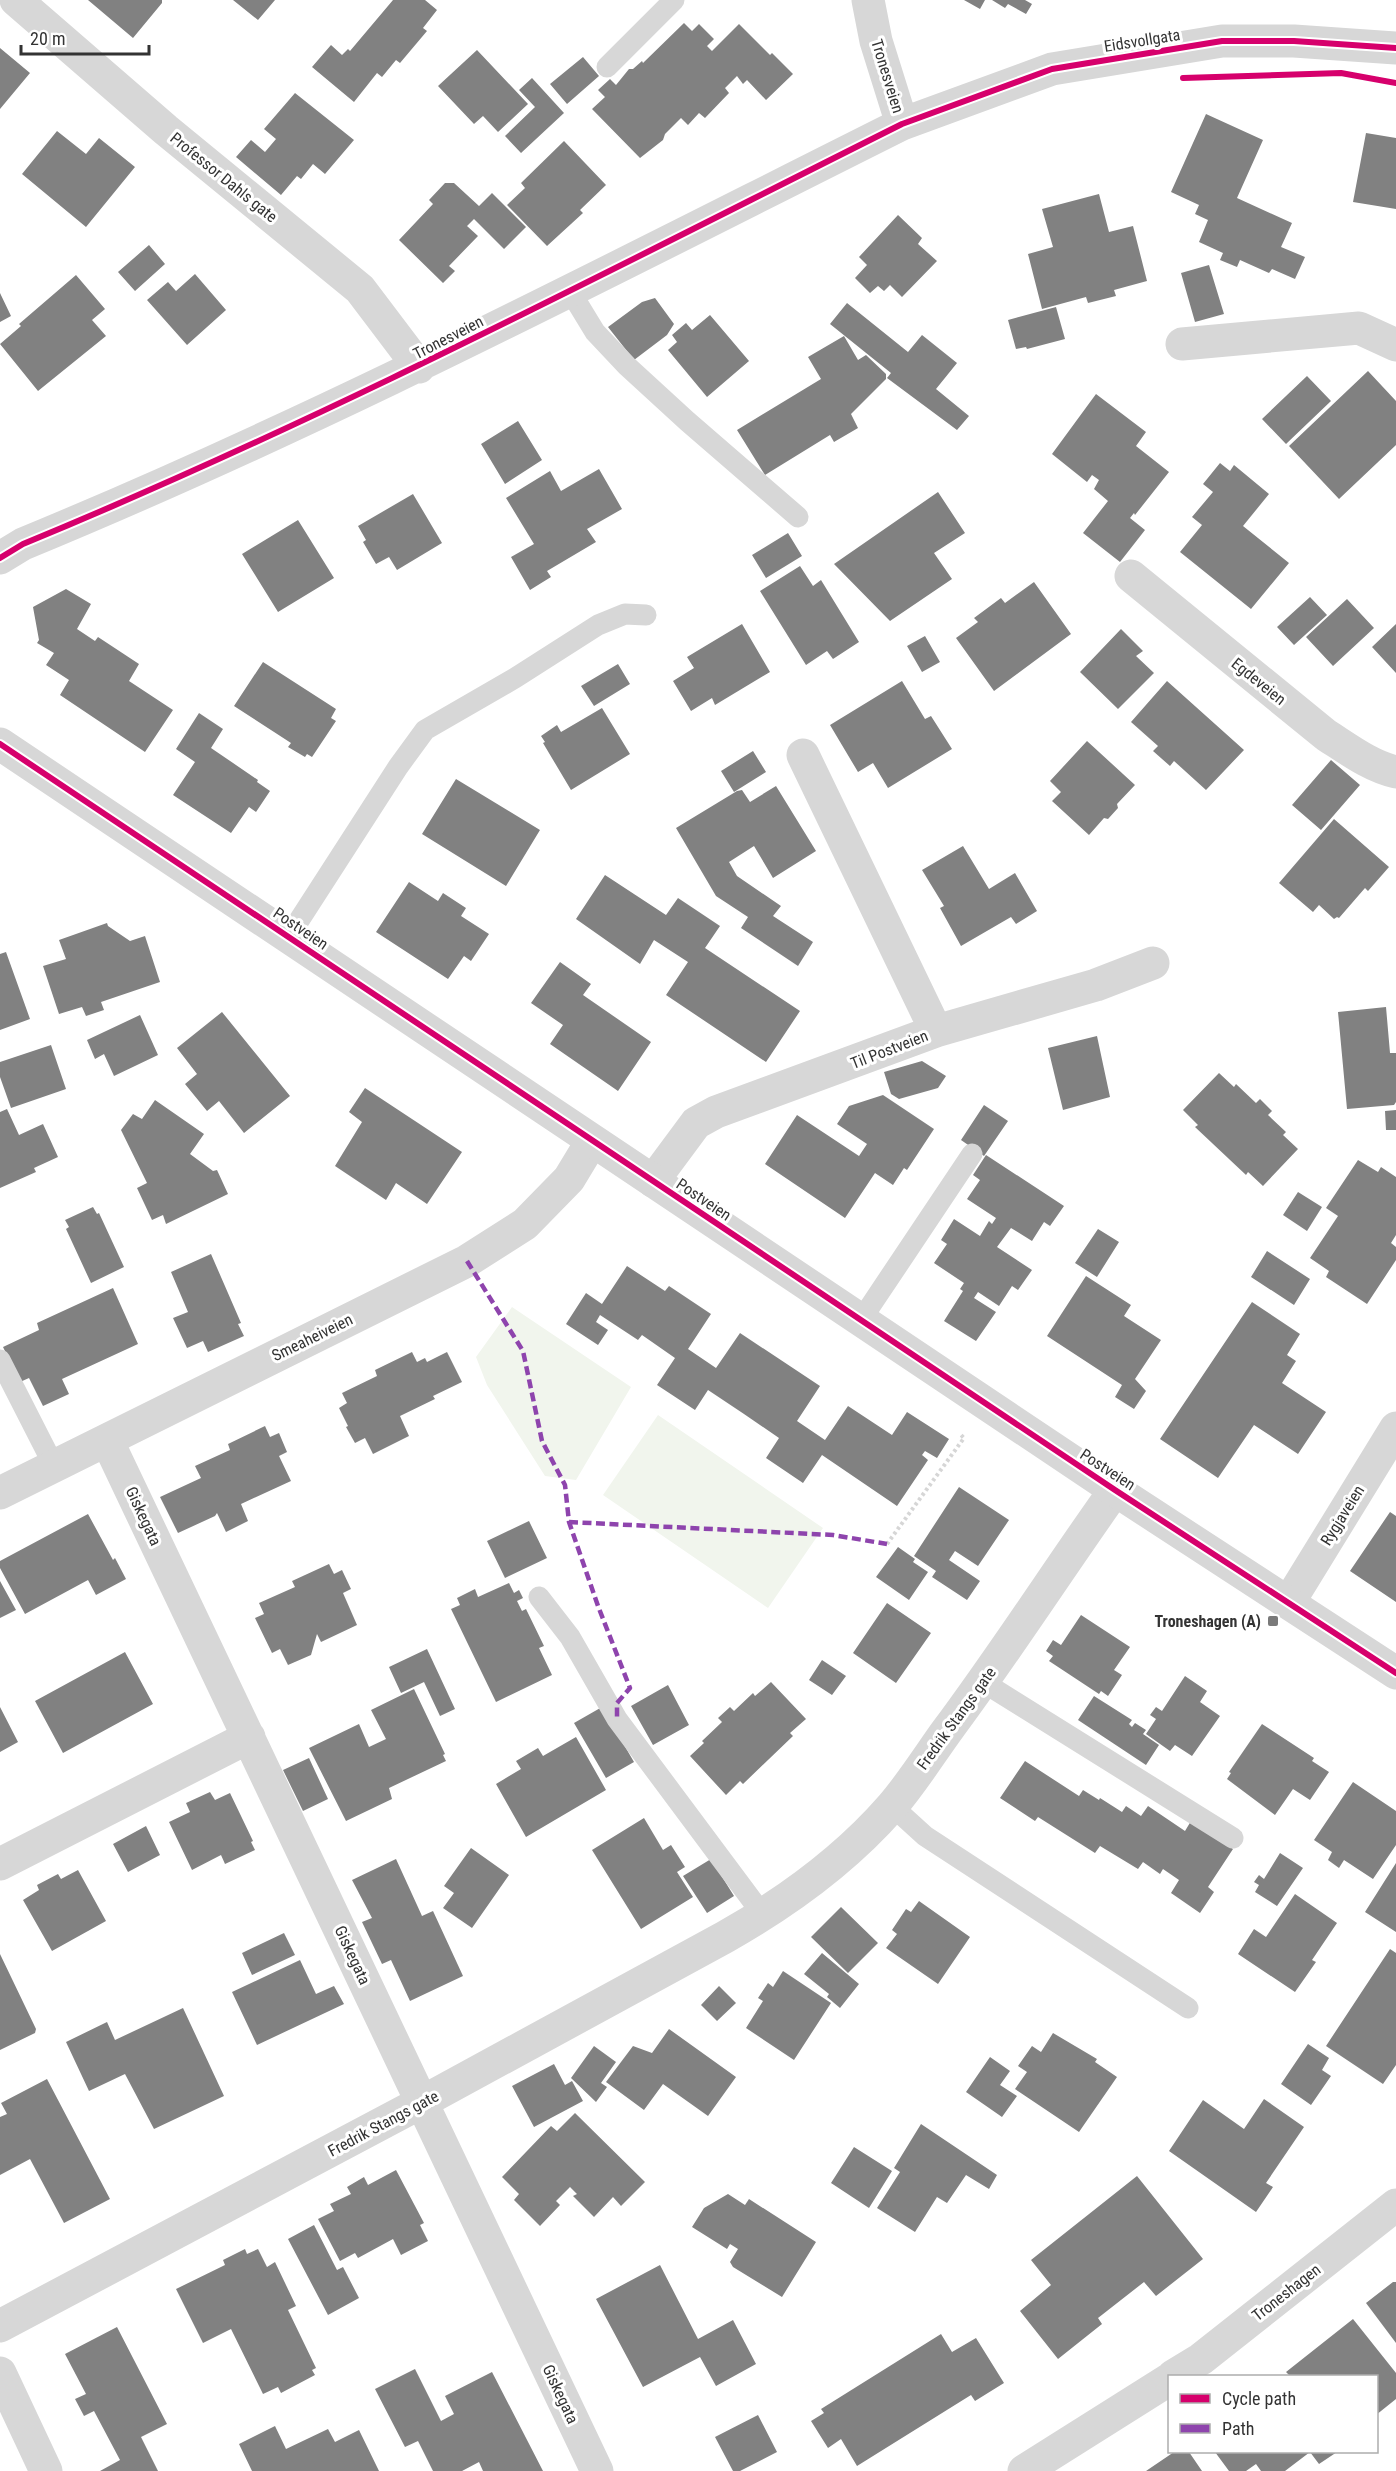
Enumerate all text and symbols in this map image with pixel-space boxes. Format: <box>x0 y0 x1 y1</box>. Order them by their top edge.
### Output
scale bar <box>21 18 148 56</box>
street label: Eidsvollgata <box>1103 25 1182 56</box>
text: 20 m <box>30 28 65 49</box>
street label: Tronesveien <box>867 37 908 115</box>
street label: Professor Dahls gate <box>166 128 281 226</box>
street label: Tronesveien <box>410 312 486 363</box>
street label: Egdeveien <box>1228 654 1290 709</box>
street label: Postveien <box>270 903 332 954</box>
street label: Til Postveien <box>848 1026 931 1073</box>
street label: Postveien <box>673 1174 735 1225</box>
street label: Smeaheiveien <box>269 1310 356 1365</box>
street label: Postveien <box>1077 1445 1139 1494</box>
street label: Rygjaveien <box>1317 1482 1368 1549</box>
street label: Giskegata <box>122 1484 165 1549</box>
place label: Troneshagen (A) <box>1154 1612 1261 1631</box>
marker: Troneshagen (A) <box>1266 1614 1280 1628</box>
street label: Fredrik Stangs gate <box>913 1663 1000 1773</box>
street label: Giskegata <box>331 1923 374 1988</box>
street label: Fredrik Stangs gate <box>325 2086 442 2161</box>
street label: Troneshagen <box>1248 2260 1324 2325</box>
street label: Giskegata <box>539 2362 582 2427</box>
legend <box>1168 2375 1378 2453</box>
text: Cycle path <box>1222 2388 1296 2409</box>
text: Path <box>1222 2418 1255 2439</box>

